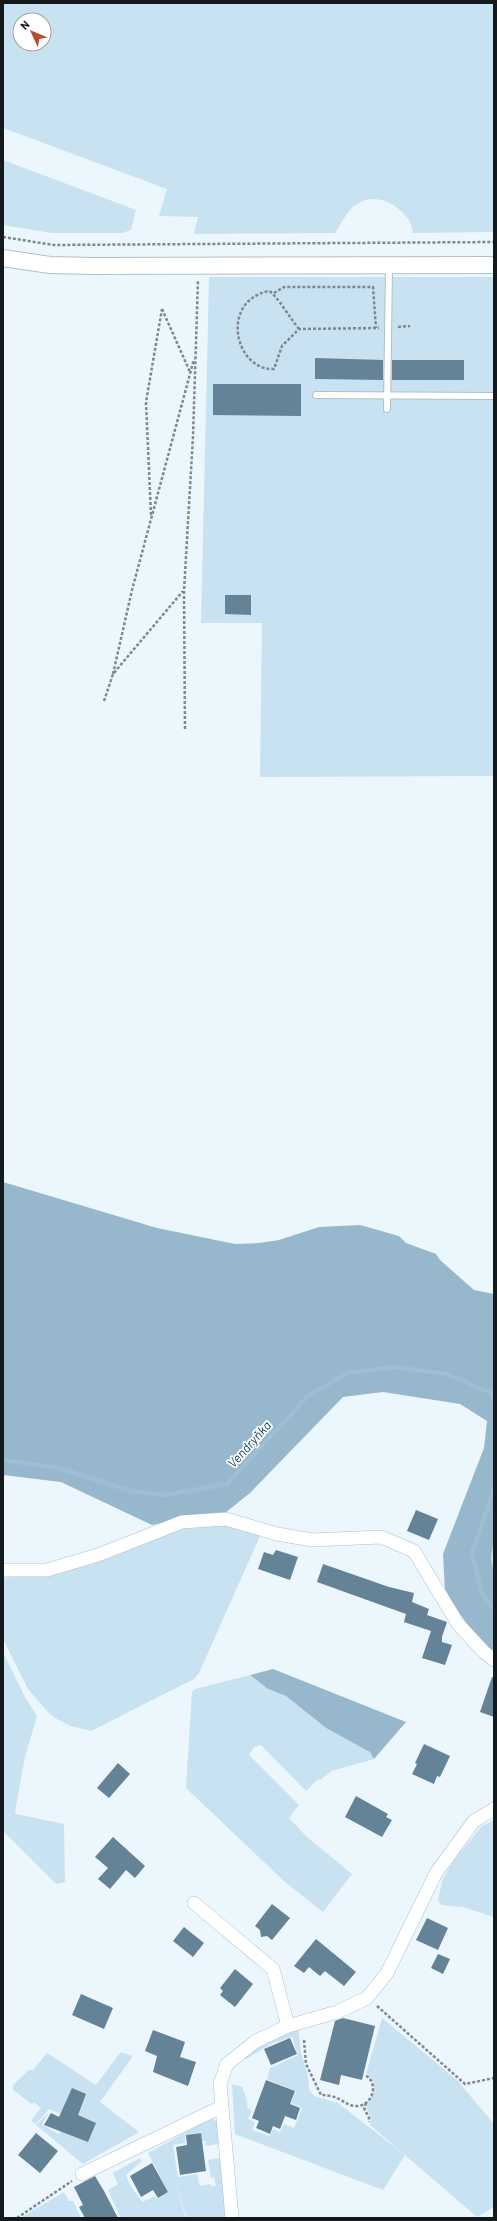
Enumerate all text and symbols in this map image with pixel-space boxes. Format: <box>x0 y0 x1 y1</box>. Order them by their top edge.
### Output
north arrow <box>12 12 52 52</box>
text: N <box>17 18 32 32</box>
water label: Vendryňka <box>224 1417 274 1471</box>

